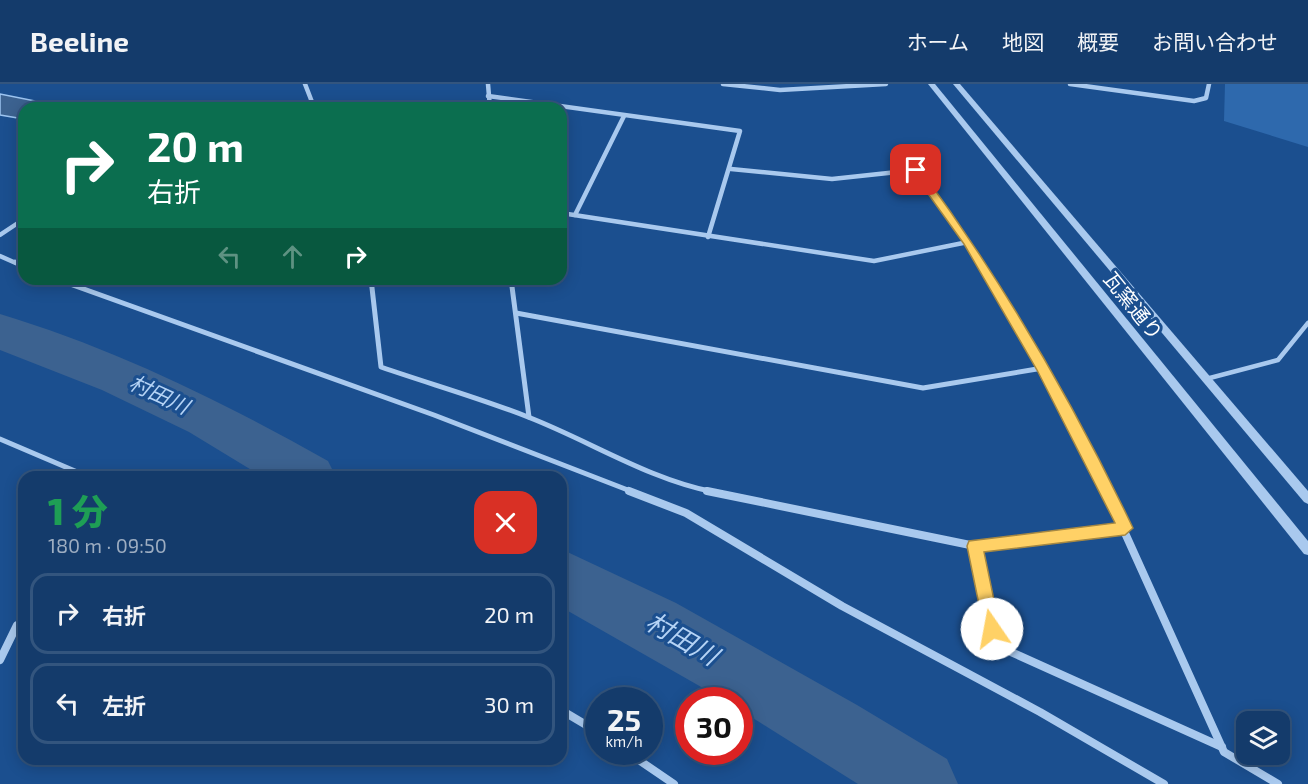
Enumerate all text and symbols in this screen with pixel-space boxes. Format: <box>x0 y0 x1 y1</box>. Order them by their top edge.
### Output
text: Beeline <box>30 24 129 58</box>
text: ホーム <box>907 29 969 54</box>
text: 地図 <box>1002 29 1044 54</box>
text: 概要 <box>1077 29 1119 54</box>
text: お問い合わせ <box>1152 29 1278 54</box>
text: 20 m <box>147 120 244 170</box>
icon: right <box>48 126 126 204</box>
pin <box>890 144 941 195</box>
icon: arrive <box>899 153 932 186</box>
text: 右折 <box>147 175 201 207</box>
icon: left <box>213 240 246 273</box>
icon: ahead <box>276 240 309 273</box>
icon: right <box>339 240 372 273</box>
street label: 瓦窯通り <box>1099 267 1168 344</box>
water label: 村田川 <box>126 369 195 419</box>
text: 1 分 <box>48 489 108 532</box>
button: close <box>474 491 537 554</box>
text: 180 m · 09:50 <box>48 533 167 557</box>
icon: right <box>51 597 84 630</box>
position arrow <box>960 597 1024 661</box>
text: 20 m <box>484 601 534 627</box>
text: 右折 <box>102 602 146 628</box>
water label: 村田川 <box>641 605 727 672</box>
icon: left <box>51 687 84 720</box>
speed limit sign: 30 <box>675 687 753 765</box>
text: 30 m <box>484 691 534 717</box>
text: 左折 <box>102 692 146 718</box>
text: 25 <box>607 701 641 737</box>
map controls <box>1236 711 1290 765</box>
button: layers <box>1236 711 1290 765</box>
text: km/h <box>605 732 643 750</box>

